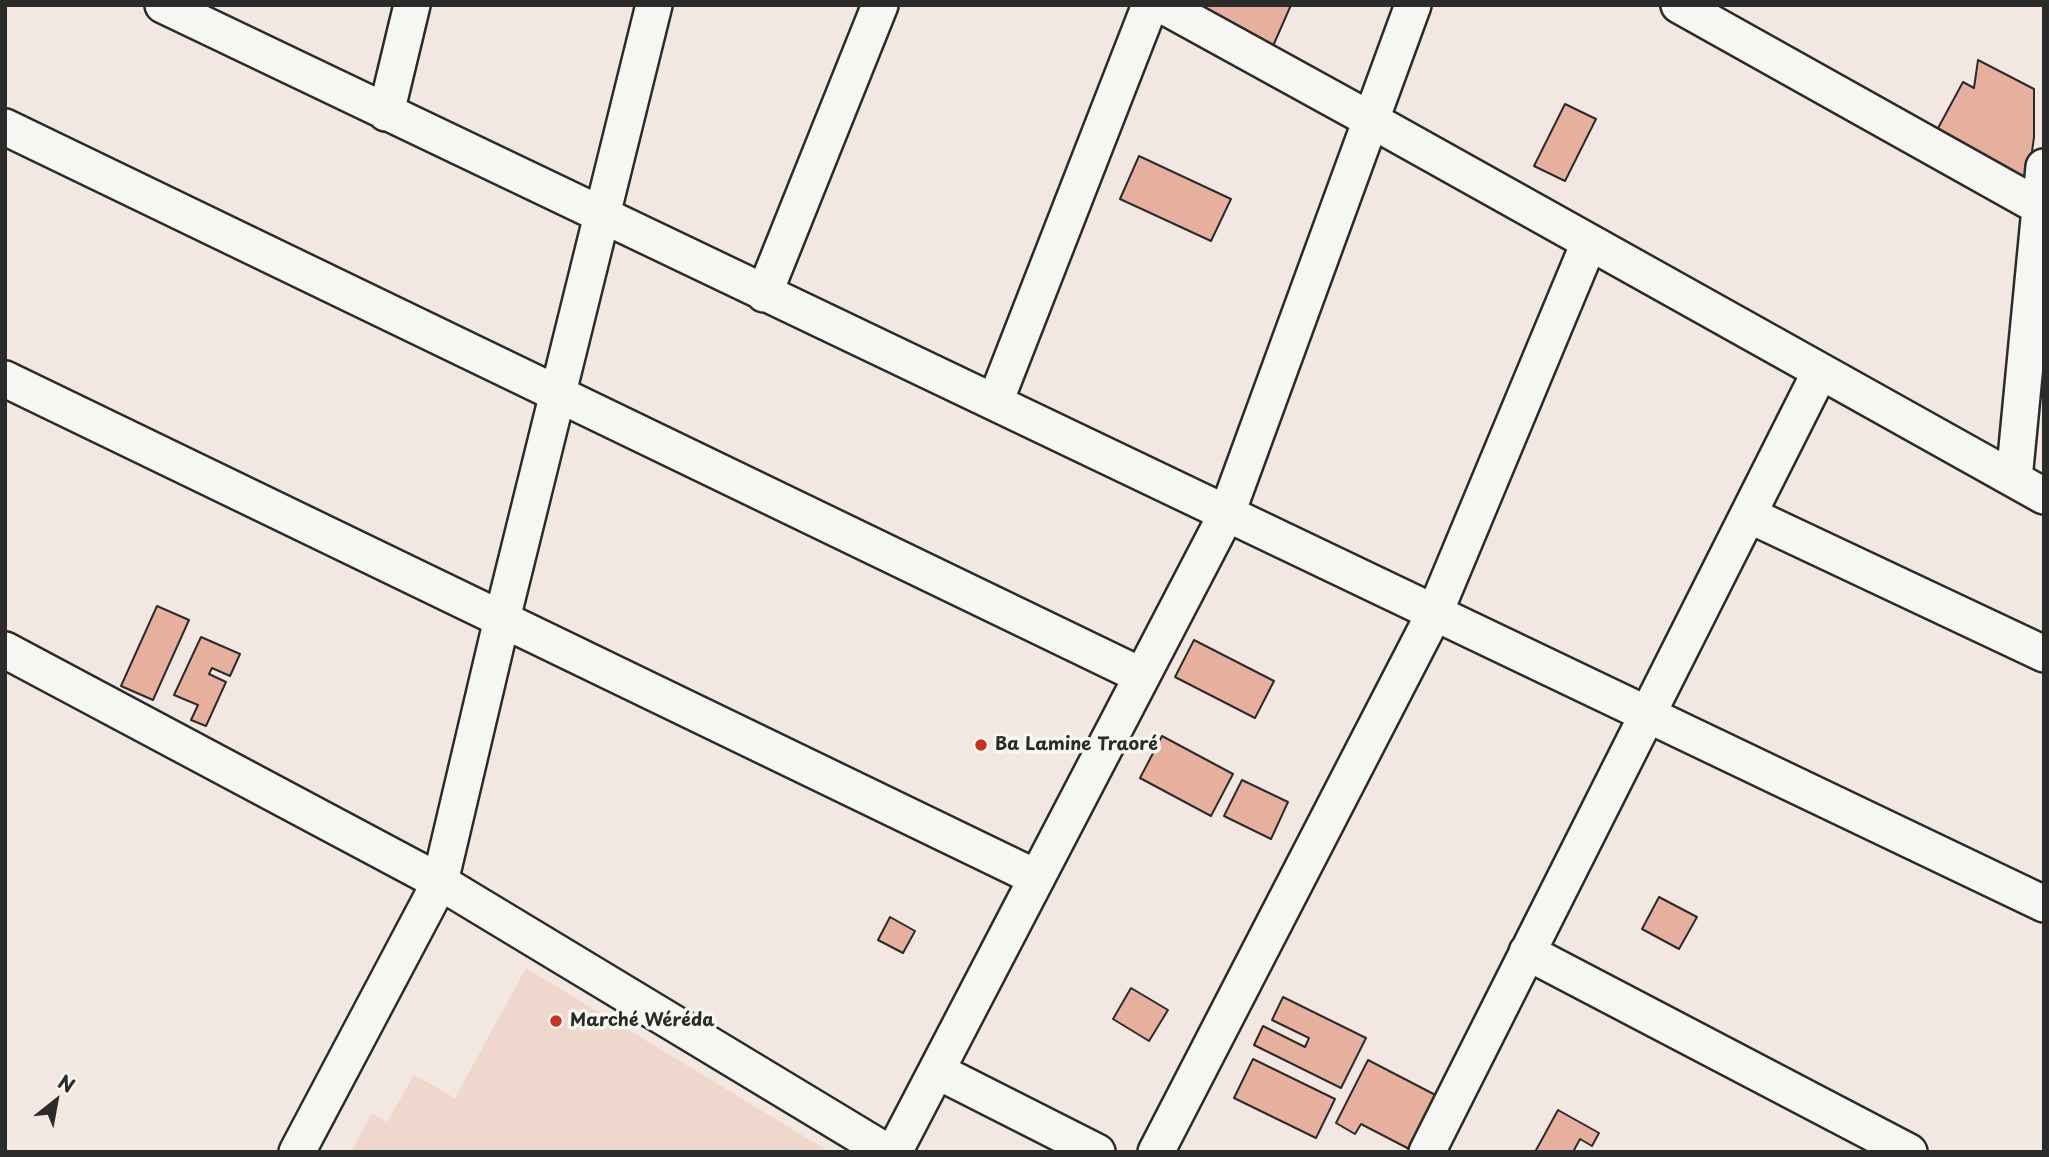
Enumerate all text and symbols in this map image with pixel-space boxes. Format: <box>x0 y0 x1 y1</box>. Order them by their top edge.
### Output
place label: Ba Lamine Traoré <box>995 734 1158 756</box>
marker: Ba Lamine Traoré <box>973 737 989 753</box>
place label: Marché Wéréda <box>570 1010 714 1032</box>
marker: Marché Wéréda <box>548 1013 564 1029</box>
north arrow <box>21 1066 91 1136</box>
text: N <box>53 1067 80 1099</box>

